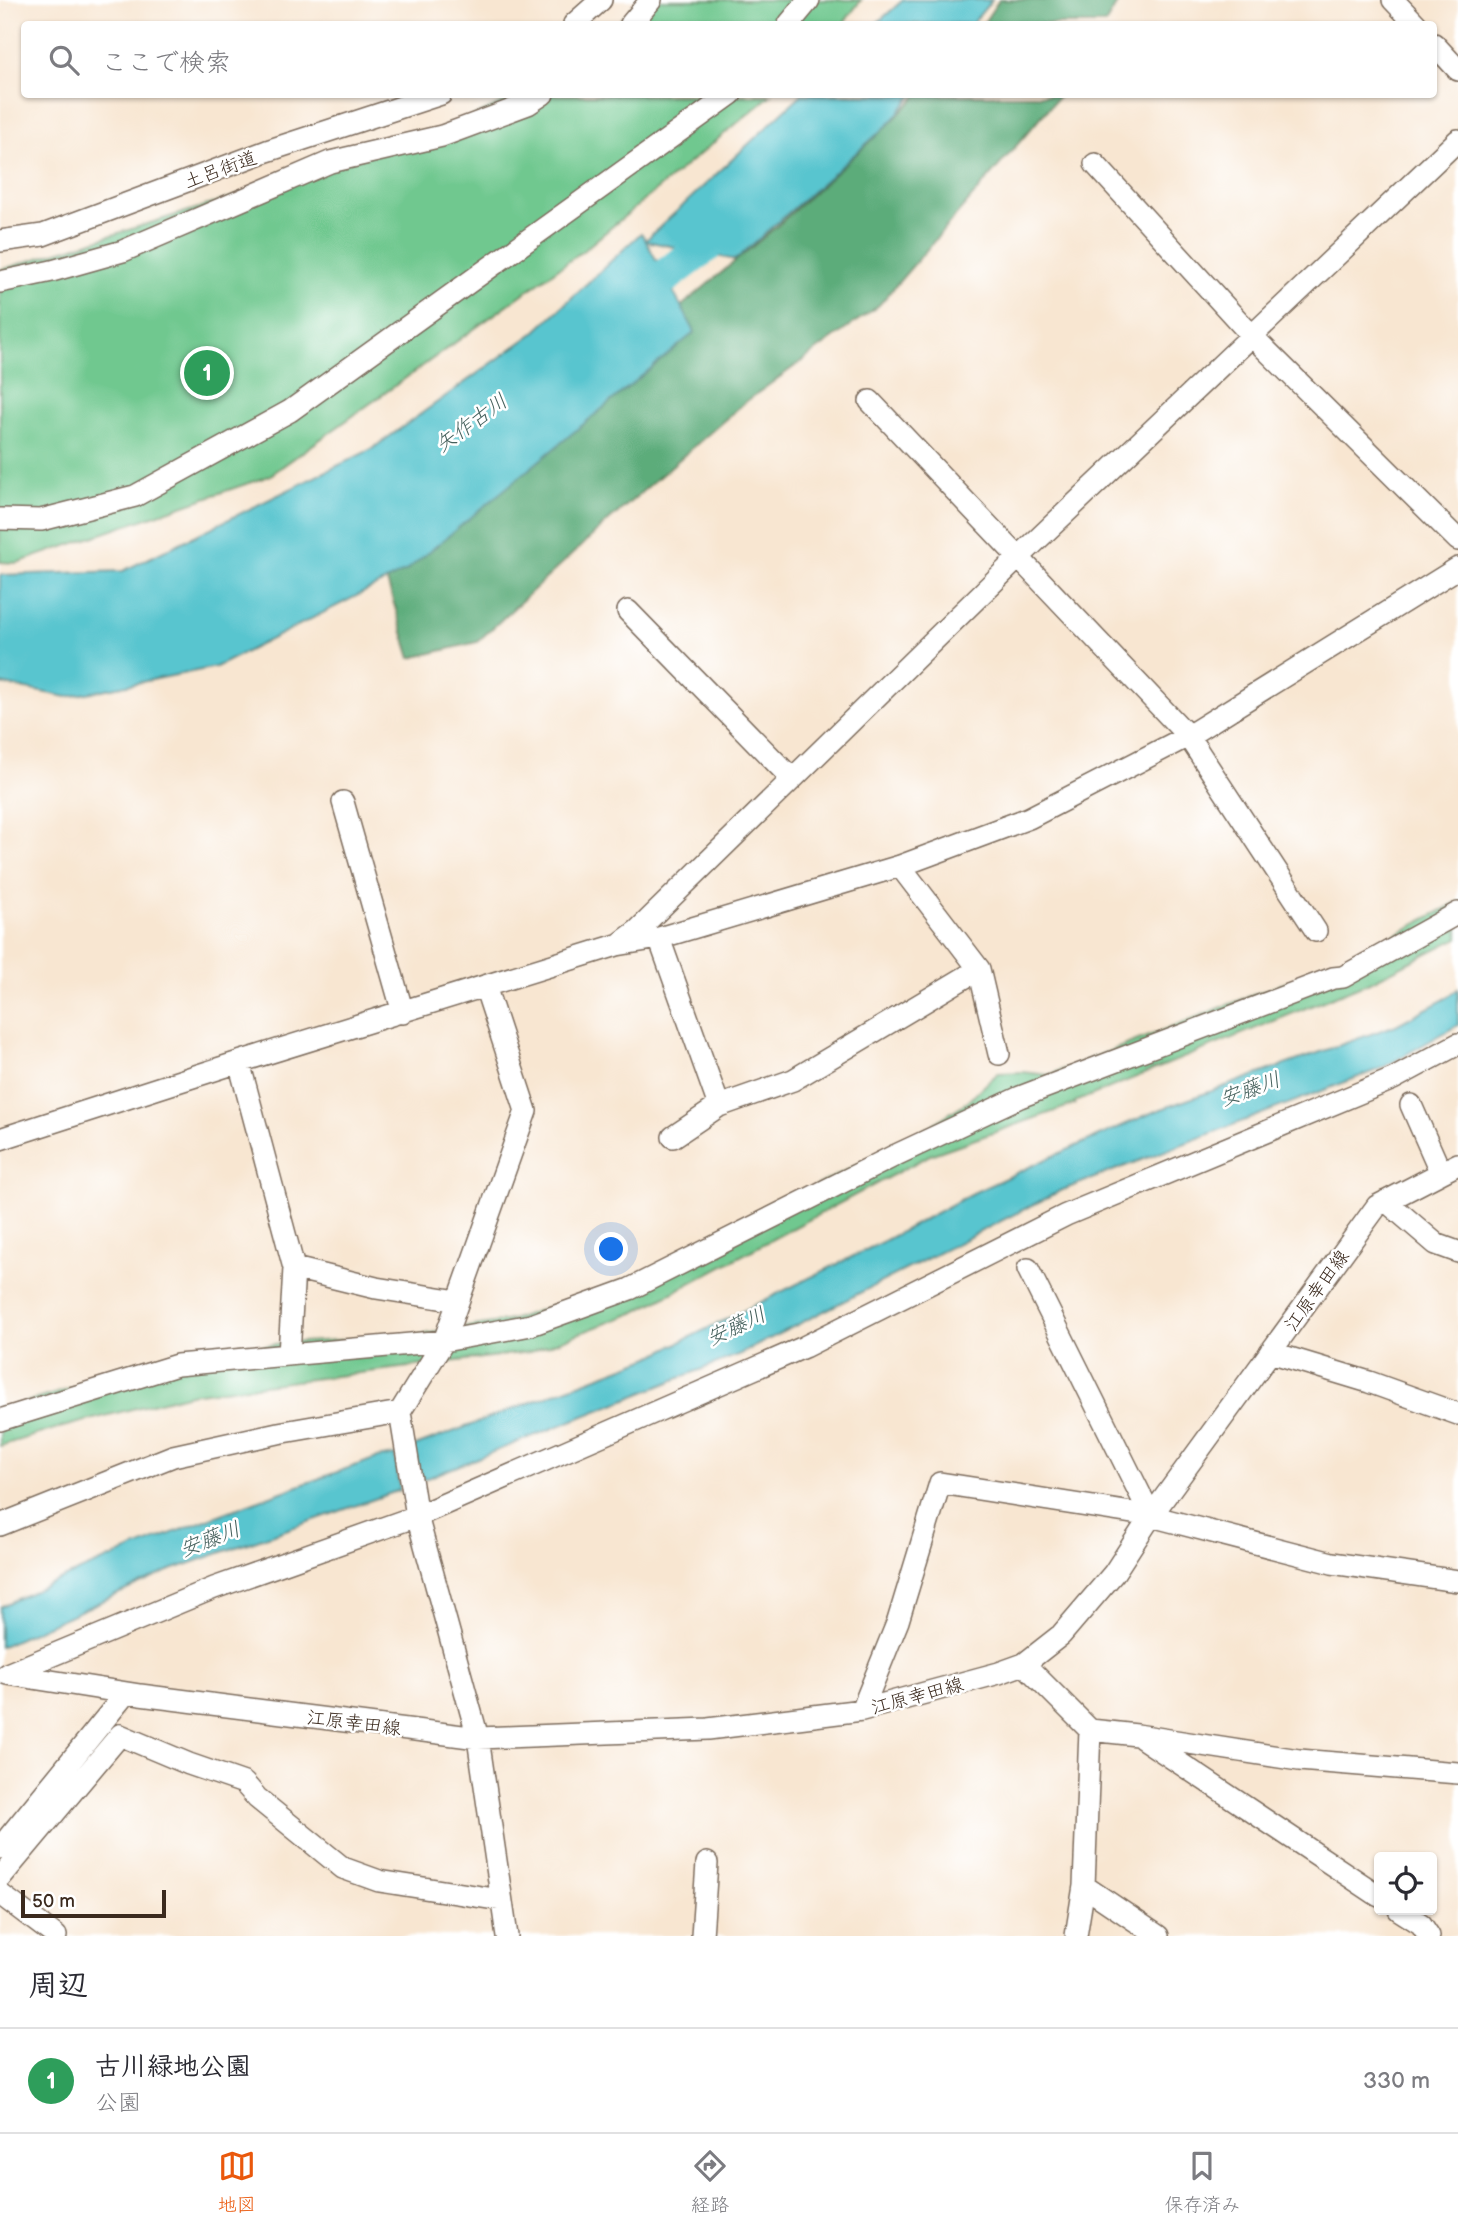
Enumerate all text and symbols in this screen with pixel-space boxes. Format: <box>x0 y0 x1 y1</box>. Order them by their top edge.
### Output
search box <box>21 21 1437 98</box>
icon: search <box>45 41 83 79</box>
text: ここで検索 <box>101 48 231 79</box>
street label: 土呂街道 <box>181 147 260 194</box>
pin: 1 <box>184 347 230 399</box>
water label: 矢作古川 <box>430 389 513 458</box>
water label: 安藤川 <box>1216 1067 1284 1112</box>
your location <box>594 1232 628 1266</box>
street label: 江原幸田線 <box>1280 1246 1354 1336</box>
water label: 安藤川 <box>702 1302 770 1351</box>
water label: 安藤川 <box>176 1517 244 1562</box>
street label: 江原幸田線 <box>869 1673 966 1720</box>
street label: 江原幸田線 <box>305 1706 402 1741</box>
map controls <box>1374 1852 1437 1915</box>
button: locate <box>1374 1852 1437 1915</box>
scale bar <box>21 1887 166 1919</box>
text: 50 m <box>32 1890 75 1913</box>
text: 周辺 <box>28 1968 88 2004</box>
text: 古川緑地公園 <box>95 2052 251 2083</box>
text: 1 <box>46 2067 56 2095</box>
text: 330 m <box>1363 2067 1430 2095</box>
text: 公園 <box>95 2089 141 2117</box>
tab: 地図 <box>218 2147 256 2217</box>
tab: 経路 <box>691 2147 729 2217</box>
tab: 保存済み <box>1164 2147 1240 2217</box>

